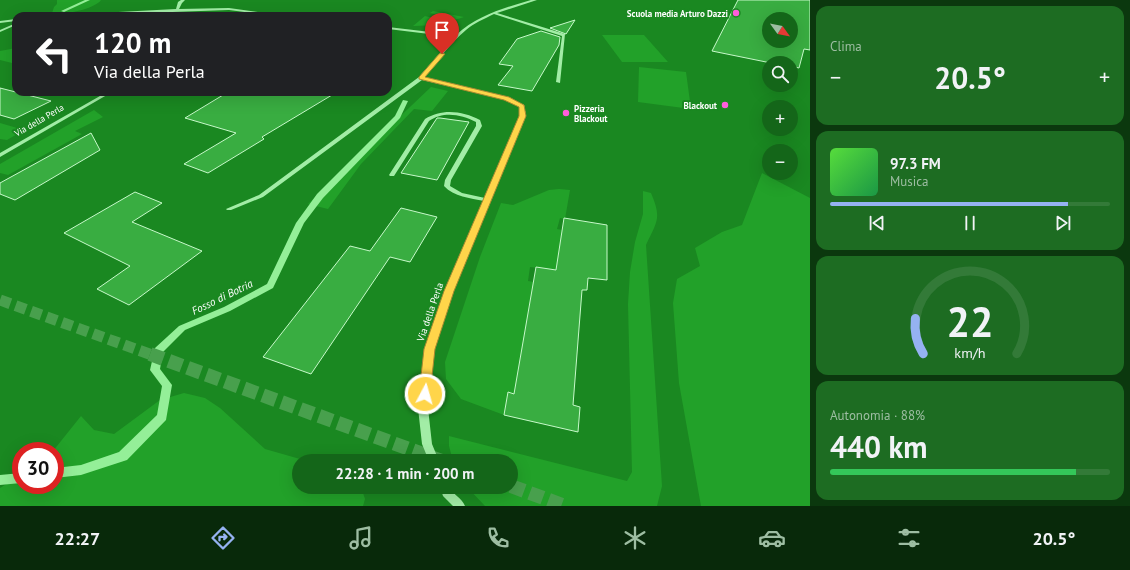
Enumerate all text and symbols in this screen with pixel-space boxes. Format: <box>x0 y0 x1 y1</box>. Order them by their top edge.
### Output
place label: Scuola media Arturo Dazzi <box>627 8 728 19</box>
marker: Scuola media Arturo Dazzi <box>731 8 741 18</box>
north arrow <box>762 12 798 48</box>
map controls <box>762 12 798 180</box>
pin <box>425 13 459 54</box>
icon: arrive <box>431 19 453 41</box>
text: 120 m <box>94 24 171 61</box>
icon: left <box>28 28 80 80</box>
text: Clima <box>830 38 862 55</box>
button: search <box>762 56 798 92</box>
text: 20.5° <box>934 58 1006 97</box>
text: Via della Perla <box>94 60 205 83</box>
text: − <box>830 63 841 91</box>
text: + <box>1099 63 1110 91</box>
place label: Blackout <box>684 100 718 111</box>
marker: Blackout <box>720 100 730 110</box>
button: + <box>762 100 798 136</box>
street label: Via della Perla <box>11 101 66 139</box>
place label: Pizzeria Blackout <box>574 103 608 124</box>
marker: Pizzeria Blackout <box>561 108 571 118</box>
button: − <box>762 144 798 180</box>
text: 97.3 FM <box>890 154 941 173</box>
text: Musica <box>890 173 929 190</box>
icon: previous <box>866 212 888 234</box>
icon: pause <box>959 212 981 234</box>
icon: next <box>1052 212 1074 234</box>
water label: Fosso di Botria <box>189 276 255 318</box>
street label: Via della Perla <box>414 281 446 344</box>
text: 22 <box>946 294 994 347</box>
text: km/h <box>954 342 986 361</box>
position arrow <box>404 373 446 415</box>
text: Autonomia · 88% <box>830 407 925 424</box>
text: 440 km <box>830 427 928 466</box>
speed limit sign: 30 <box>12 442 64 494</box>
text: 22:28 · 1 min · 200 m <box>336 464 474 483</box>
icon: directions <box>209 524 237 552</box>
icon: music <box>347 524 375 552</box>
icon: phone <box>484 524 512 552</box>
icon: climate <box>621 524 649 552</box>
icon: car <box>758 524 786 552</box>
icon: filters <box>895 524 923 552</box>
text: 22:27 <box>55 527 100 550</box>
text: 20.5° <box>1032 527 1075 550</box>

